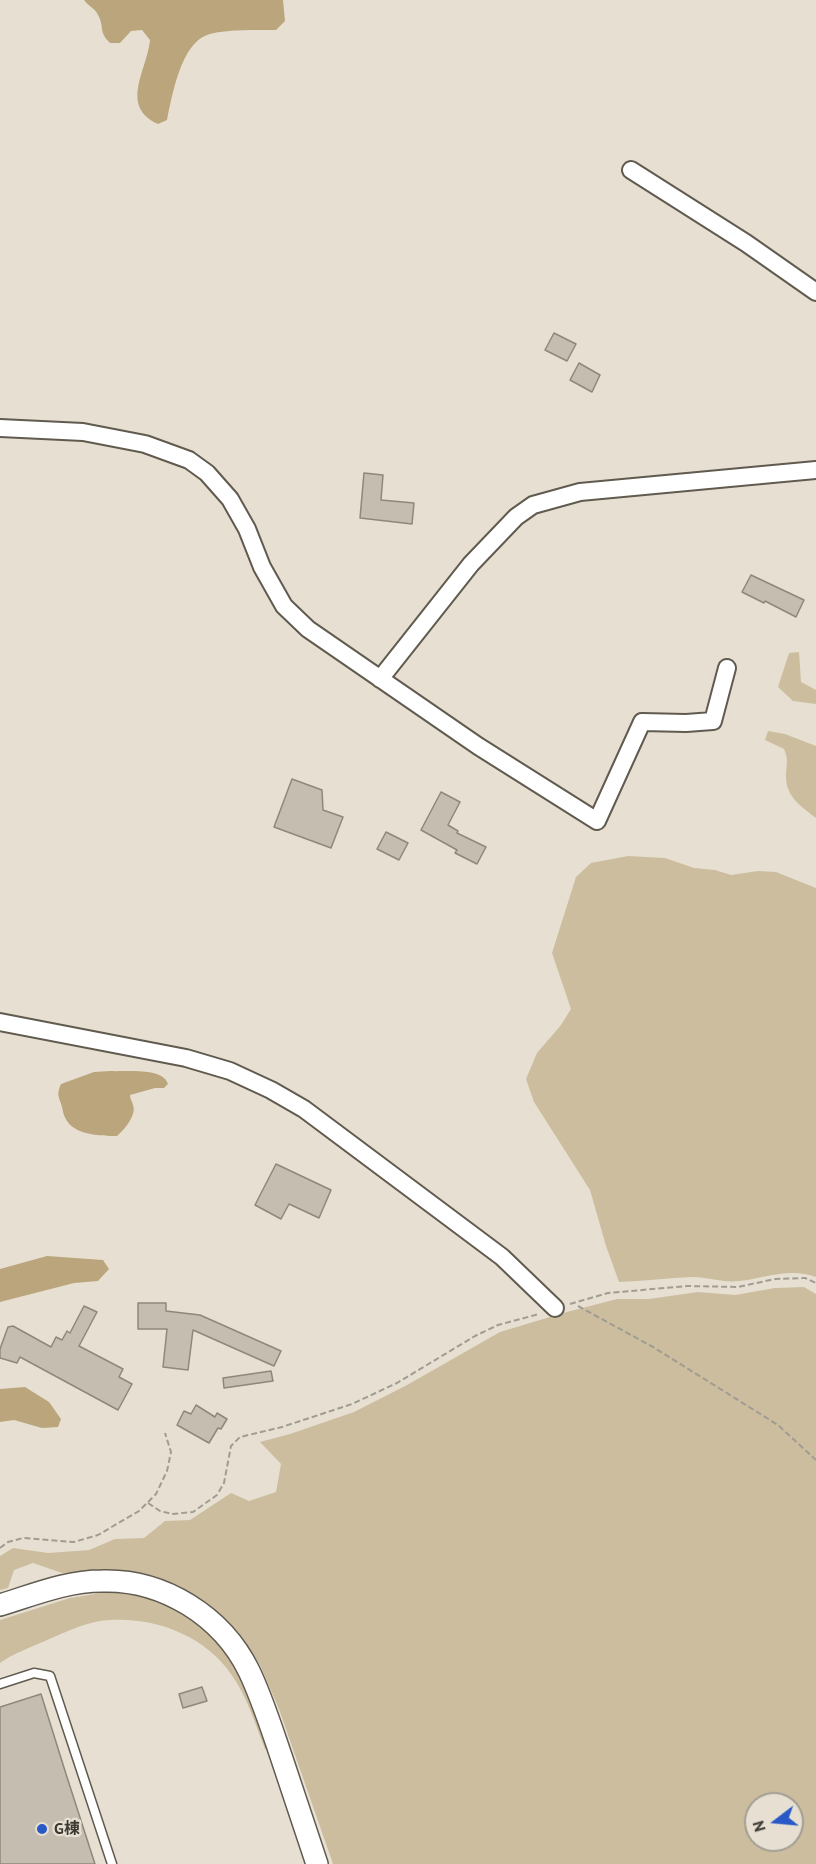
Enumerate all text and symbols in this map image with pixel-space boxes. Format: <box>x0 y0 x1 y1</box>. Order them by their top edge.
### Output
north arrow <box>744 1792 804 1852</box>
place label: G棟 <box>54 1819 80 1839</box>
text: N <box>748 1819 770 1834</box>
marker: G棟 <box>35 1822 49 1836</box>

